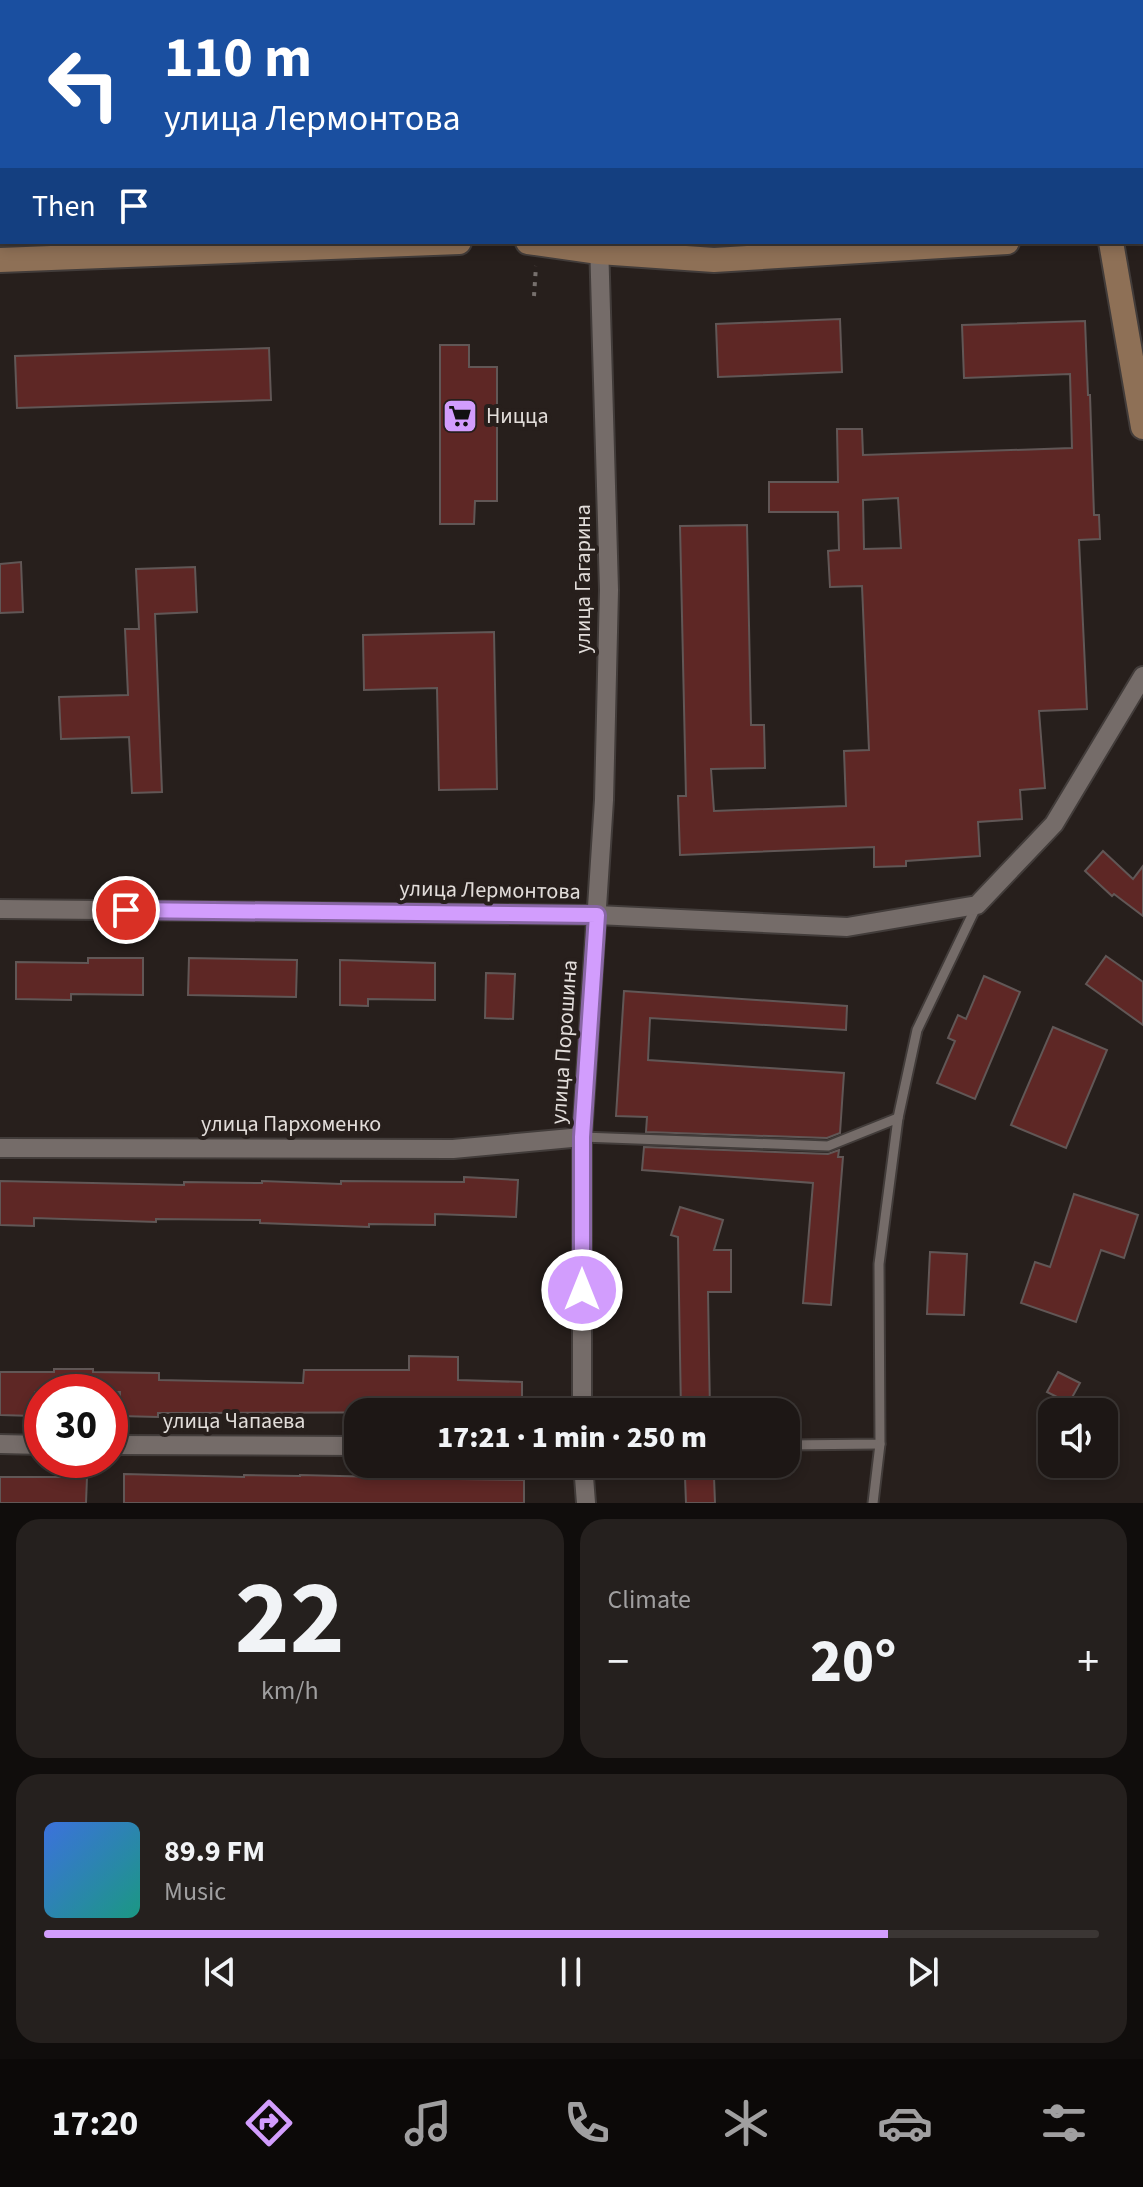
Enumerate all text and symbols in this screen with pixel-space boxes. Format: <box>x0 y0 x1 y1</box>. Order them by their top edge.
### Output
text: 110 m <box>164 19 312 98</box>
icon: left <box>32 32 136 136</box>
text: улица Лермонтова <box>164 93 461 144</box>
icon: arrive <box>112 184 156 228</box>
text: Then <box>32 185 96 228</box>
supermarket icon: Ницца <box>441 397 479 435</box>
place label: Ницца <box>486 400 549 432</box>
street label: улица Гагарина <box>567 504 599 654</box>
street label: улица Лермонтова <box>399 872 581 908</box>
pin <box>92 876 160 944</box>
icon: arrive <box>104 888 148 932</box>
street label: улица Порошина <box>542 959 586 1125</box>
street label: улица Пархоменко <box>201 1108 381 1140</box>
position arrow <box>540 1248 624 1332</box>
speed limit sign: 30 <box>24 1374 128 1478</box>
map controls <box>1038 1398 1118 1478</box>
button: sound <box>1038 1398 1118 1478</box>
street label: улица Чапаева <box>163 1405 305 1437</box>
text: 17:21 · 1 min · 250 m <box>437 1416 707 1459</box>
text: 22 <box>235 1546 345 1694</box>
text: Climate <box>608 1581 691 1618</box>
text: 20° <box>810 1620 896 1705</box>
text: − <box>608 1631 629 1694</box>
text: + <box>1077 1631 1099 1694</box>
text: km/h <box>261 1672 319 1709</box>
text: 89.9 FM <box>164 1830 265 1873</box>
text: Music <box>164 1873 226 1910</box>
icon: previous <box>198 1950 242 1994</box>
icon: pause <box>549 1950 593 1994</box>
icon: next <box>901 1950 945 1994</box>
icon: directions <box>241 2095 297 2151</box>
icon: music <box>400 2095 456 2151</box>
icon: phone <box>559 2095 615 2151</box>
icon: climate <box>718 2095 774 2151</box>
icon: car <box>877 2095 933 2151</box>
icon: filters <box>1036 2095 1092 2151</box>
text: 17:20 <box>51 2098 138 2149</box>

